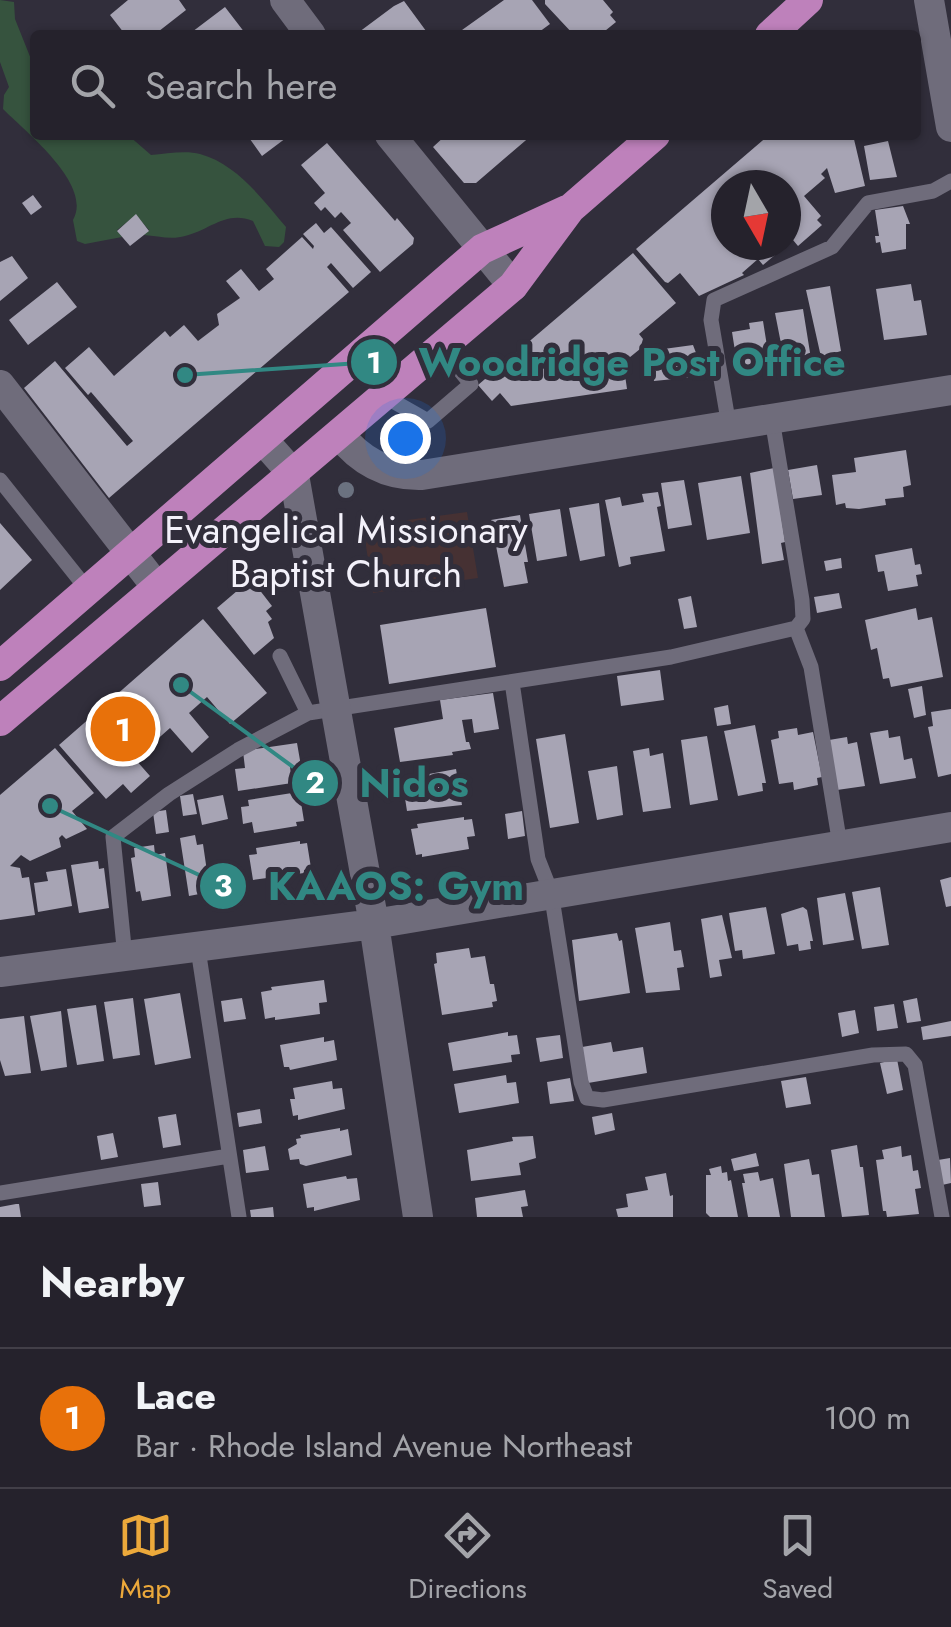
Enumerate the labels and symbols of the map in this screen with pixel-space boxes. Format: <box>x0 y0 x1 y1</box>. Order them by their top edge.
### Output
north arrow <box>711 170 801 260</box>
callout: Woodridge Post Office <box>349 327 866 397</box>
text: Woodridge Post Office <box>418 333 846 391</box>
text: 1 <box>366 341 382 384</box>
your location <box>380 413 431 464</box>
marker: Evangelical Missionary Baptist Church <box>335 479 357 501</box>
place label: Evangelical Missionary Baptist Church <box>164 502 528 601</box>
pin: 1 <box>90 692 156 766</box>
callout: Nidos <box>290 748 489 818</box>
text: Nidos <box>359 754 469 812</box>
text: 2 <box>305 761 325 804</box>
callout: KAAOS: Gym <box>198 851 544 921</box>
text: KAAOS: Gym <box>268 857 524 915</box>
text: 3 <box>214 864 232 907</box>

